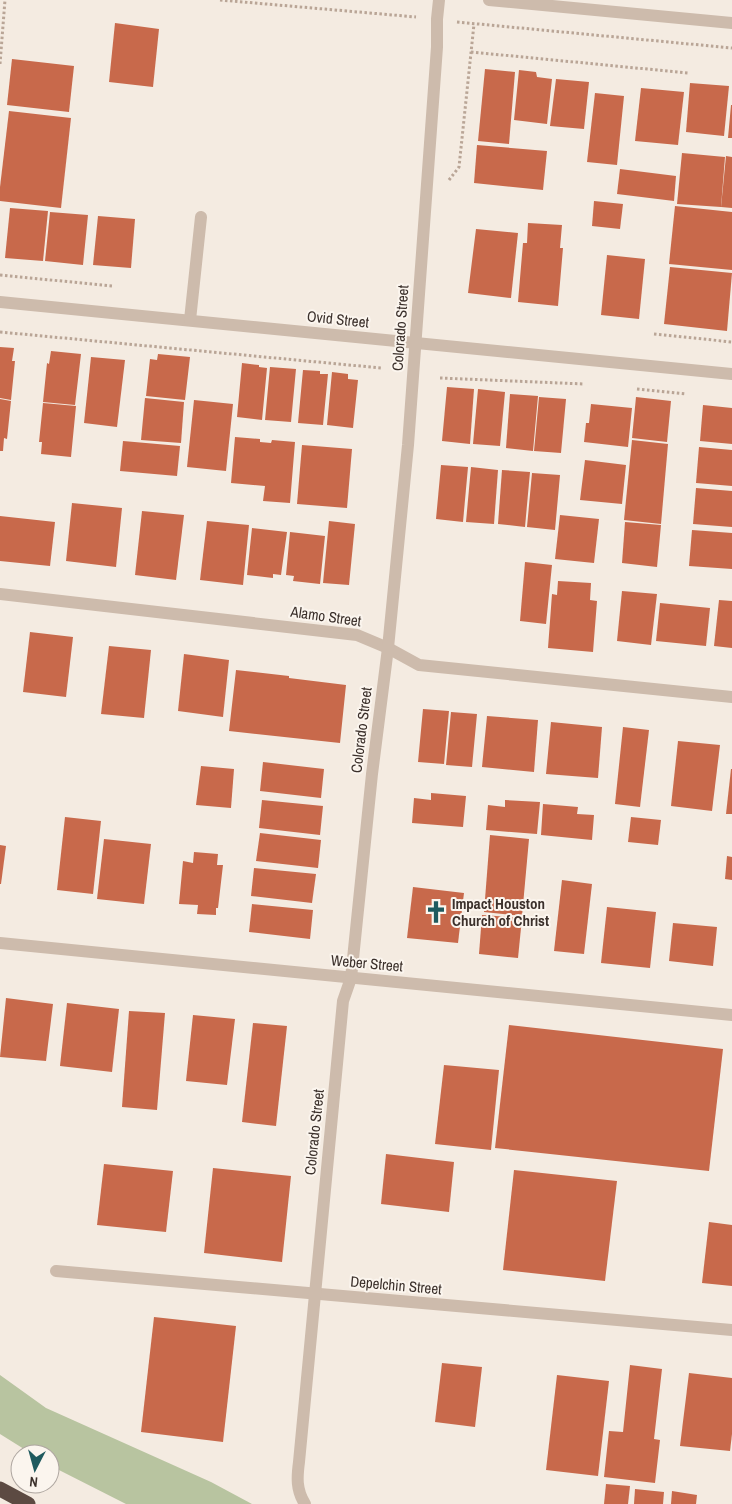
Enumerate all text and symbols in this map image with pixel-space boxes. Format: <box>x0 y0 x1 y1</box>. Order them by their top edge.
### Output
street label: Colorado Street <box>387 284 414 372</box>
street label: Ovid Street <box>306 305 371 333</box>
street label: Alamo Street <box>288 601 363 631</box>
street label: Colorado Street <box>345 685 377 774</box>
place label: Impact Houston Church of Christ <box>452 893 549 931</box>
church icon: Impact Houston Church of Christ <box>423 899 449 925</box>
street label: Weber Street <box>330 949 404 977</box>
street label: Colorado Street <box>299 1087 329 1176</box>
street label: Depelchin Street <box>349 1271 443 1300</box>
north arrow <box>10 1444 60 1494</box>
text: N <box>29 1473 39 1491</box>

